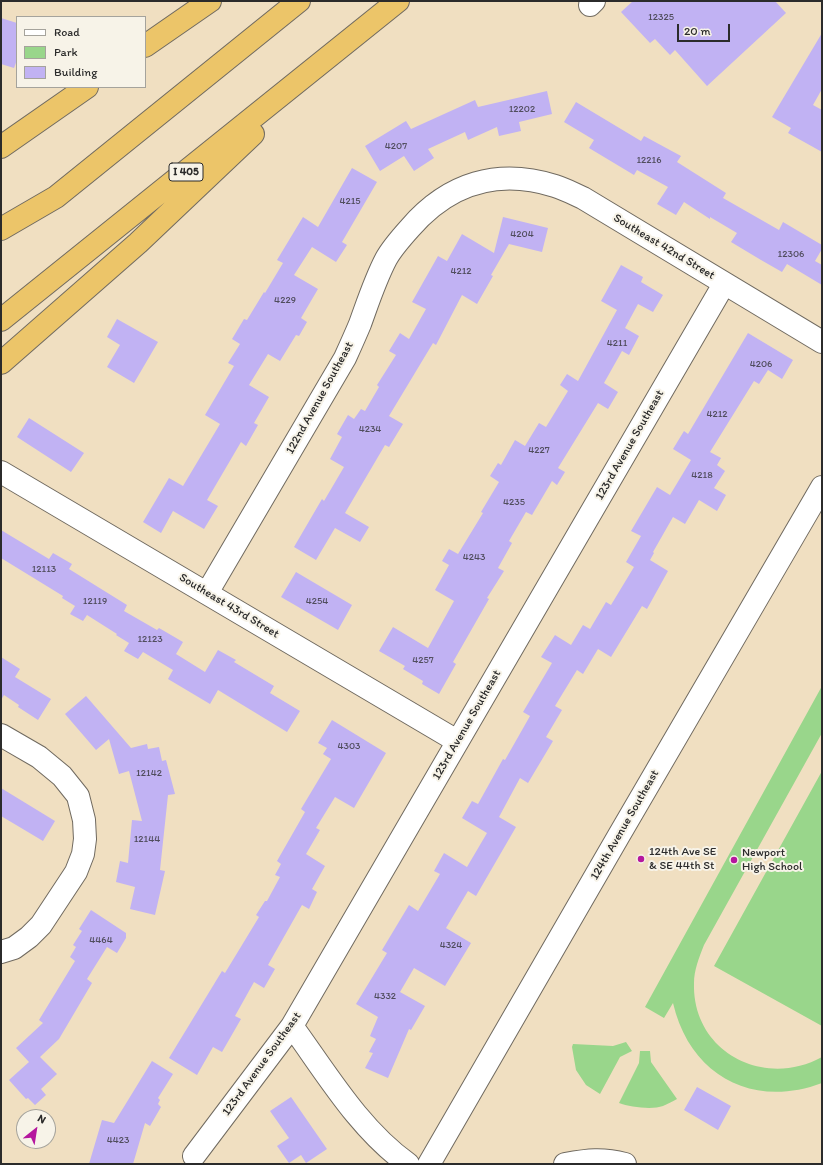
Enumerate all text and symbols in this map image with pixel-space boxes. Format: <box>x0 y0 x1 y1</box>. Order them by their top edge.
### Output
house number: 12325 <box>648 11 674 23</box>
legend <box>16 16 146 88</box>
scale bar <box>679 16 732 42</box>
text: 20 m <box>684 24 711 38</box>
text: Road <box>54 25 80 39</box>
text: Park <box>54 45 78 59</box>
text: Building <box>54 65 97 79</box>
house number: 12202 <box>509 103 535 115</box>
house number: 4207 <box>385 140 407 152</box>
house number: 12216 <box>636 154 662 166</box>
road number: I 405 <box>169 163 203 181</box>
house number: 4215 <box>339 195 361 207</box>
street label: Southeast 42nd Street <box>611 211 717 283</box>
house number: 4204 <box>510 228 534 240</box>
house number: 12306 <box>778 248 804 260</box>
house number: 4212 <box>450 265 472 277</box>
house number: 4229 <box>274 294 296 306</box>
house number: 4211 <box>607 337 627 349</box>
street label: 122nd Avenue Southeast <box>283 339 357 457</box>
house number: 4206 <box>750 358 772 370</box>
street label: 123rd Avenue Southeast <box>593 387 667 503</box>
house number: 4212 <box>706 408 728 420</box>
house number: 4234 <box>359 423 381 435</box>
house number: 4227 <box>528 444 550 456</box>
house number: 4218 <box>691 469 713 481</box>
house number: 4235 <box>503 496 525 508</box>
house number: 4243 <box>463 551 485 563</box>
house number: 12113 <box>32 563 56 575</box>
street label: Southeast 43rd Street <box>176 570 282 642</box>
house number: 12119 <box>83 595 107 607</box>
house number: 4254 <box>306 595 328 607</box>
house number: 12123 <box>137 633 163 645</box>
house number: 4257 <box>412 654 434 666</box>
street label: 123rd Avenue Southeast <box>430 667 504 783</box>
house number: 4303 <box>337 740 361 752</box>
house number: 12142 <box>136 767 162 779</box>
street label: 124th Avenue Southeast <box>588 767 662 883</box>
house number: 12144 <box>134 833 160 845</box>
place label: 124th Ave SE & SE 44th St <box>649 845 716 873</box>
place label: Newport High School <box>742 846 803 874</box>
marker: 124th Ave SE & SE 44th St <box>636 854 646 864</box>
marker: Newport High School <box>729 855 739 865</box>
house number: 4464 <box>89 934 113 946</box>
house number: 4324 <box>440 939 462 951</box>
house number: 4332 <box>374 990 396 1002</box>
street label: 123rd Avenue Southeast <box>220 1009 304 1119</box>
north arrow <box>16 1109 56 1149</box>
text: N <box>35 1112 48 1127</box>
house number: 4423 <box>107 1134 129 1146</box>

